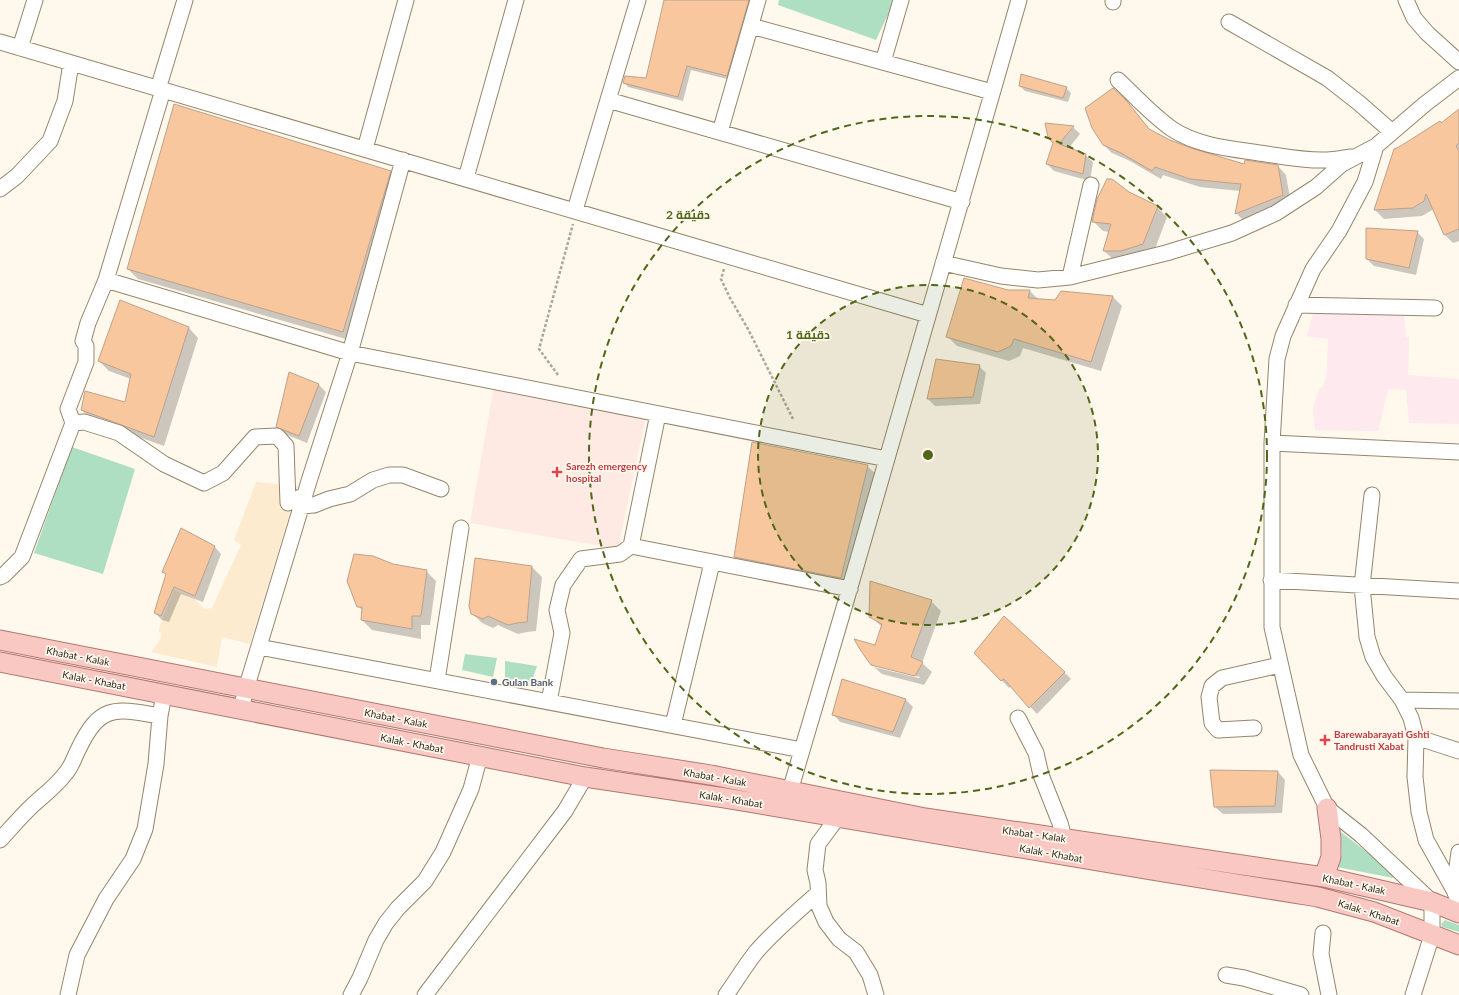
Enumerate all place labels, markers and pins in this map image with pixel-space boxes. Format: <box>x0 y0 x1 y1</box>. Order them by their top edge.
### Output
centre of rings <box>921 448 935 462</box>
place label: Sarezh emergency hospital <box>566 460 648 484</box>
marker: Sarezh emergency hospital <box>551 466 563 478</box>
place label: Gulan Bank <box>502 676 554 688</box>
marker: Gulan Bank <box>489 677 499 687</box>
place label: Barewabarayati Gshti Tandrusti Xabat <box>1334 728 1429 752</box>
marker: Barewabarayati Gshti Tandrusti Xabat <box>1319 734 1331 746</box>

